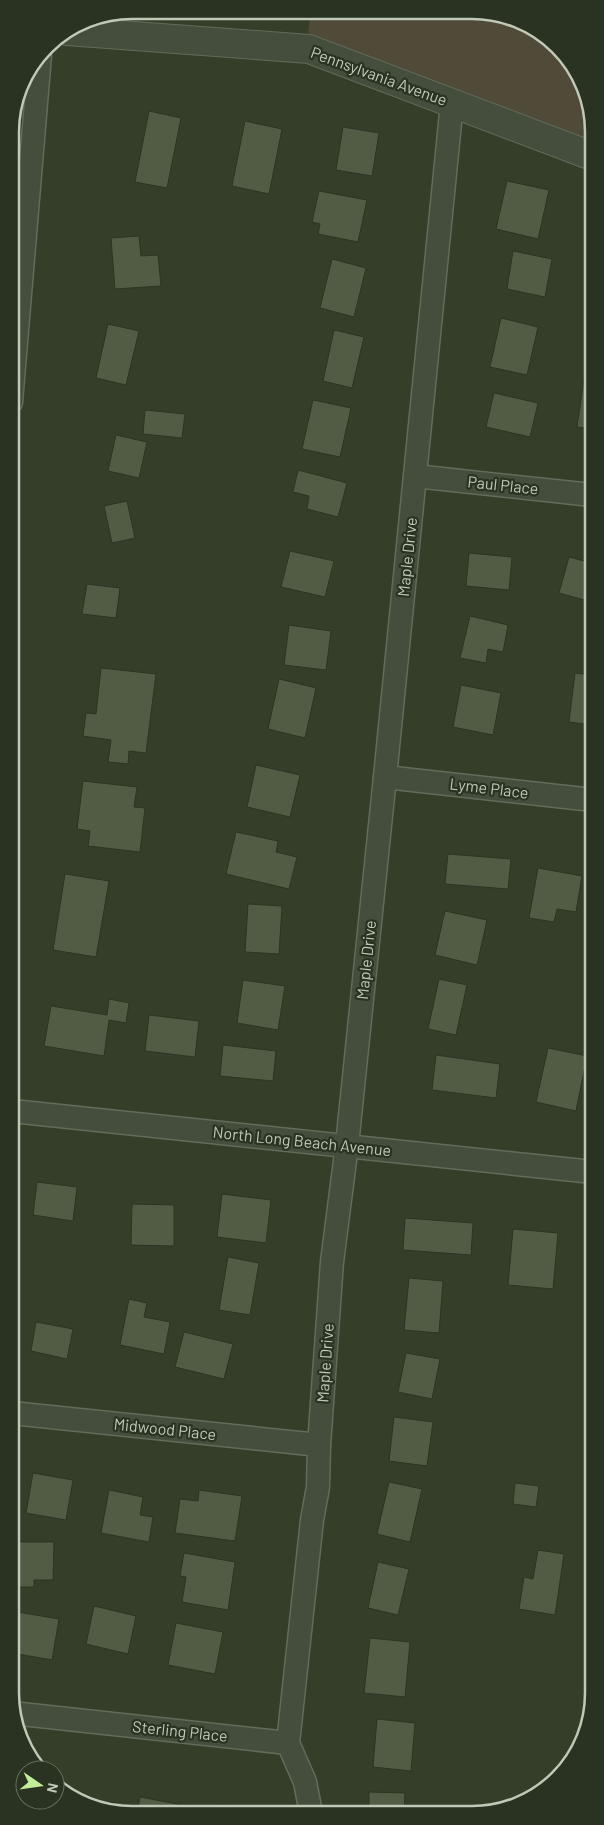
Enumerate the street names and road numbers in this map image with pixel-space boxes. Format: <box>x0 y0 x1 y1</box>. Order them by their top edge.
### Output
street label: Pennsylvania Avenue <box>308 42 450 109</box>
street label: Paul Place <box>467 471 539 498</box>
street label: Maple Drive <box>393 516 420 597</box>
street label: Lyme Place <box>449 773 530 802</box>
street label: Maple Drive <box>352 919 379 1000</box>
street label: North Long Beach Avenue <box>212 1122 392 1159</box>
street label: Maple Drive <box>312 1323 337 1403</box>
street label: Midwood Place <box>113 1414 217 1443</box>
street label: Sterling Place <box>132 1716 229 1745</box>

